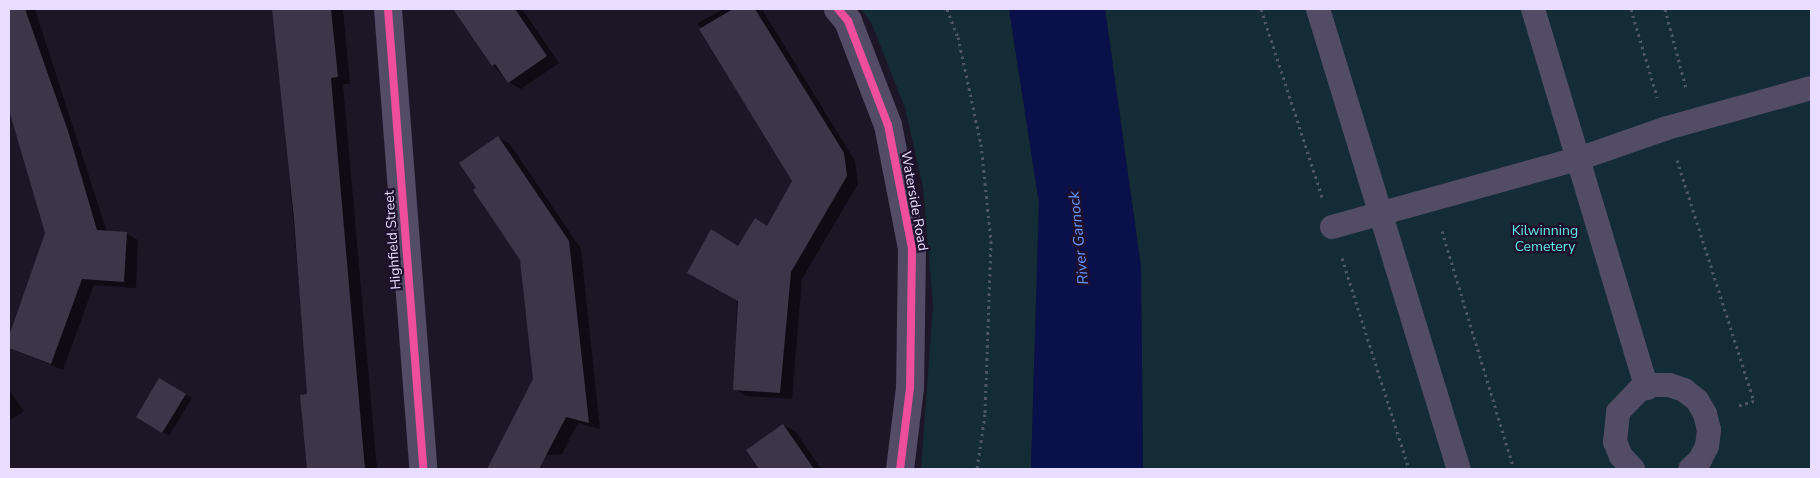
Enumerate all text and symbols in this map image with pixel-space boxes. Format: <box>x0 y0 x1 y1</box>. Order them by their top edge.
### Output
street label: Waterside Road <box>897 150 931 252</box>
street label: Highfield Street <box>381 190 405 290</box>
water label: River Garnock <box>1065 190 1093 286</box>
park label: Kilwinning Cemetery <box>1512 223 1578 256</box>

